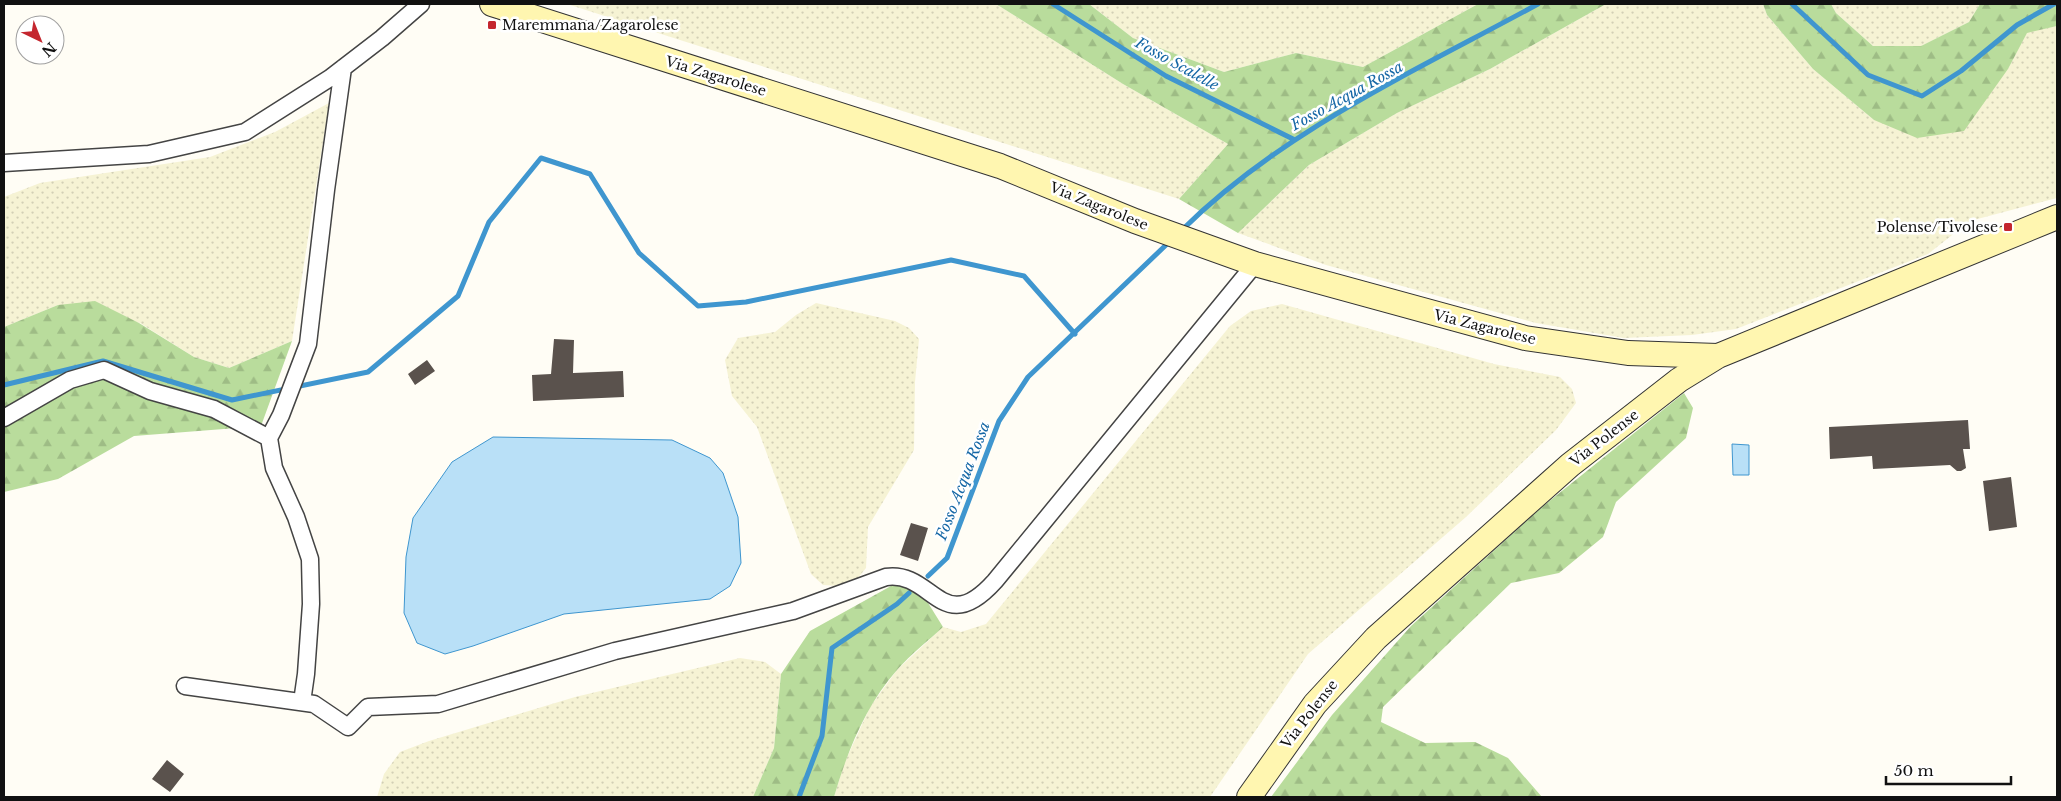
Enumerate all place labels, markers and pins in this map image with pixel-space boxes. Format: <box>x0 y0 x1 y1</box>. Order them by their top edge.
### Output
place label: Maremmana/Zagarolese <box>502 16 679 34</box>
marker: Maremmana/Zagarolese <box>486 19 498 31</box>
place label: Polense/Tivolese <box>1877 218 1998 236</box>
marker: Polense/Tivolese <box>2002 221 2014 233</box>

